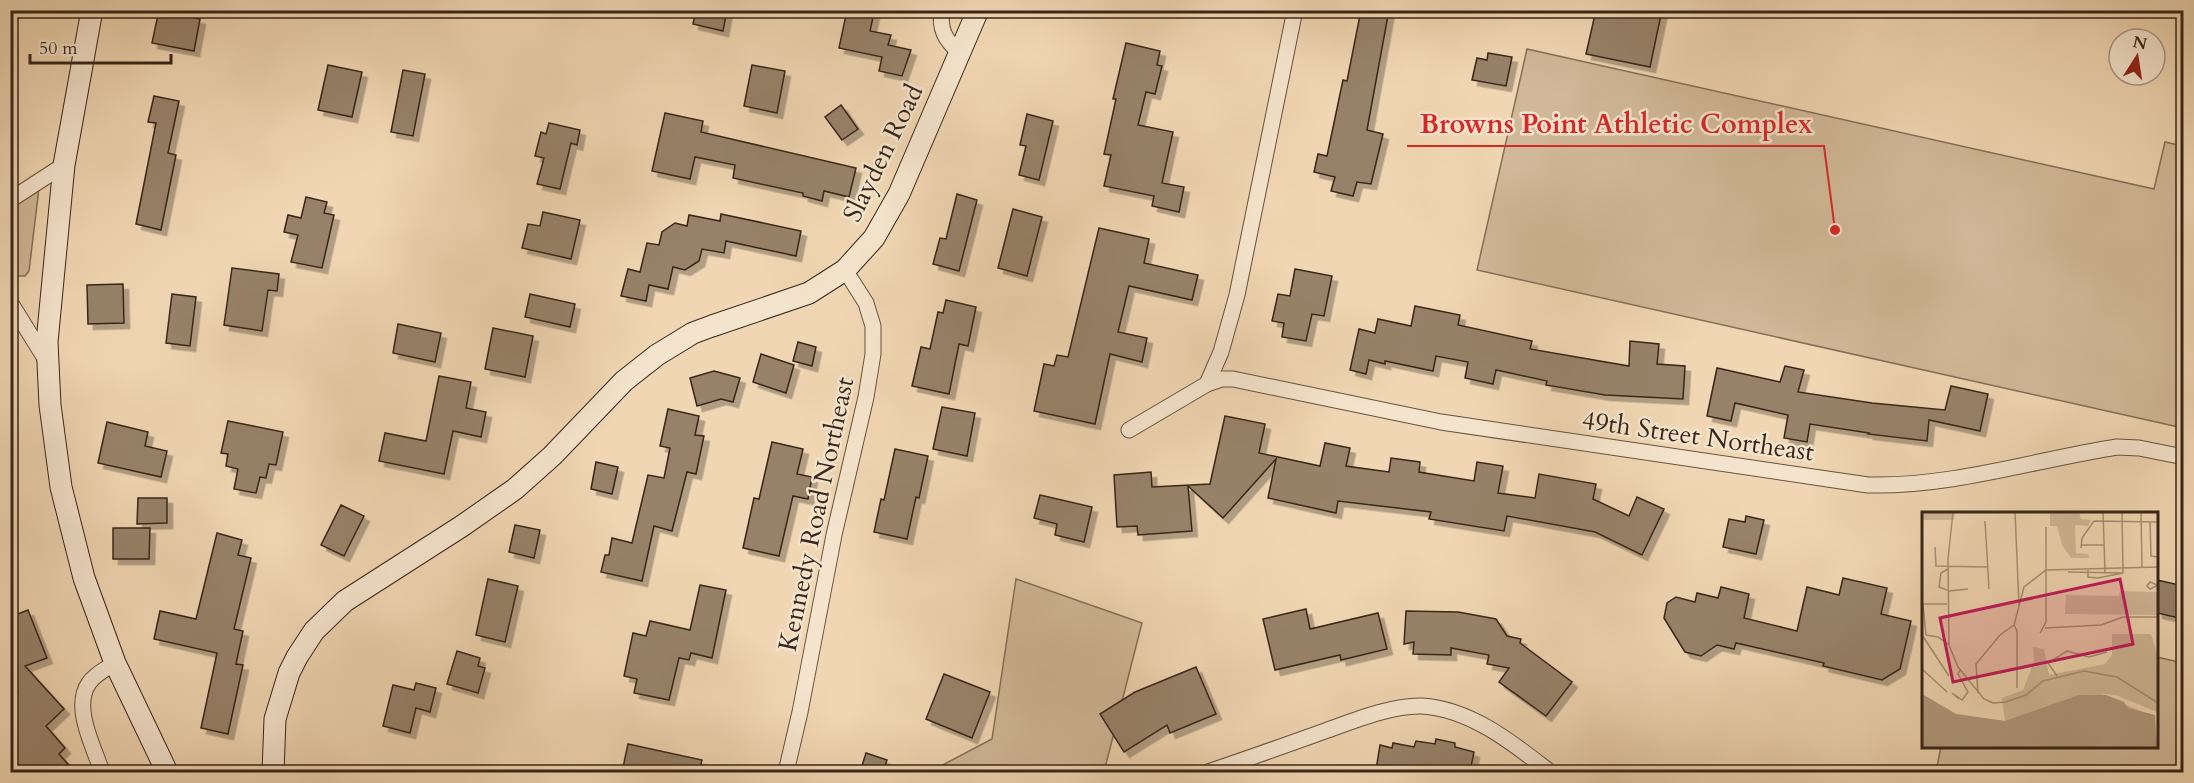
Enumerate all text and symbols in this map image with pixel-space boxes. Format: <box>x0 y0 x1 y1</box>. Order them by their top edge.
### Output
scale bar <box>30 27 171 65</box>
north arrow <box>2107 27 2167 87</box>
text: N <box>2131 31 2149 56</box>
text: 50 m <box>39 36 78 61</box>
street label: Slayden Road <box>835 78 931 228</box>
callout: Browns Point Athletic Complex <box>1407 101 1824 146</box>
text: Browns Point Athletic Complex <box>1419 106 1813 143</box>
street label: Kennedy Road Northeast <box>770 374 862 654</box>
street label: 49th Street Northeast <box>1580 402 1816 470</box>
inset map <box>1922 512 2158 747</box>

